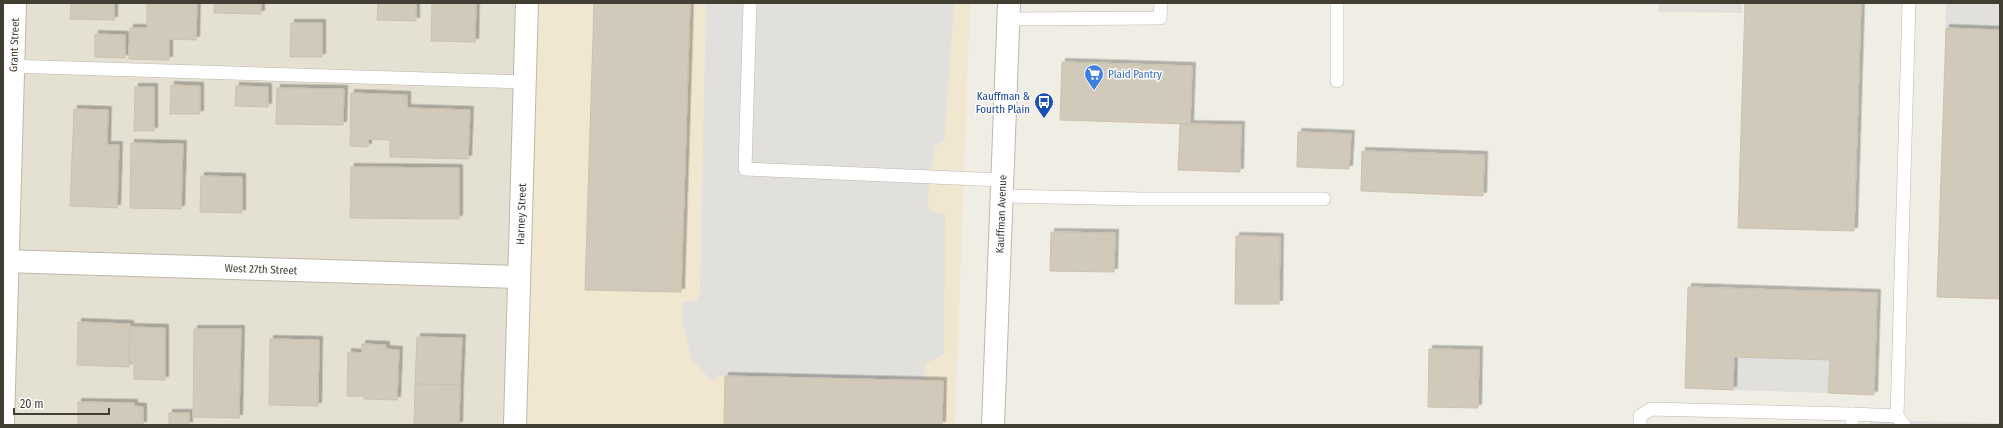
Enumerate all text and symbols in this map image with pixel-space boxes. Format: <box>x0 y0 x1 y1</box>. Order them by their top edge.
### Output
street label: Grant Street <box>7 17 22 72</box>
supermarket icon: Plaid Pantry <box>1083 63 1105 91</box>
place label: Plaid Pantry <box>1108 68 1162 81</box>
place label: Kauffman & Fourth Plain <box>976 90 1030 116</box>
bus stop icon: Kauffman & Fourth Plain <box>1033 91 1055 119</box>
street label: Kauffman Avenue <box>994 174 1009 254</box>
street label: Harney Street <box>514 183 529 245</box>
street label: West 27th Street <box>224 262 298 277</box>
scale bar <box>14 390 109 416</box>
text: 20 m <box>20 397 44 411</box>

